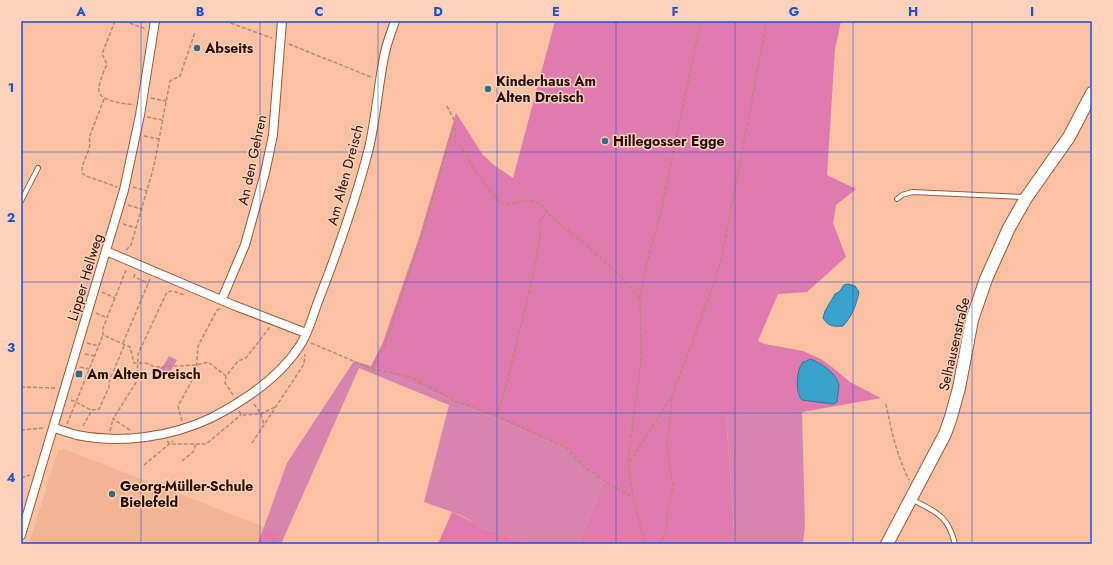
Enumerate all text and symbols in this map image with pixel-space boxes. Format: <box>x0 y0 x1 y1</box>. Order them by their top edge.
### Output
text: A <box>75 2 86 21</box>
text: B <box>196 2 205 21</box>
text: C <box>314 2 324 21</box>
text: D <box>433 2 443 21</box>
text: E <box>552 2 560 21</box>
text: F <box>671 2 679 21</box>
text: G <box>789 2 800 21</box>
text: H <box>908 2 918 21</box>
text: I <box>1030 2 1034 21</box>
place label: Abseits <box>204 38 254 58</box>
marker: Abseits <box>192 43 202 53</box>
place label: Kinderhaus Am Alten Dreisch <box>495 71 596 107</box>
text: 1 <box>8 78 14 97</box>
marker: Kinderhaus Am Alten Dreisch <box>483 84 493 94</box>
street label: An den Gehren <box>233 113 271 207</box>
street label: Am Alten Dreisch <box>322 122 368 228</box>
place label: Hillegosser Egge <box>613 131 725 151</box>
marker: Hillegosser Egge <box>600 136 610 146</box>
text: 2 <box>7 208 15 227</box>
street label: Lipper Hellweg <box>62 231 108 323</box>
street label: Selhausenstraße <box>934 295 974 393</box>
text: 3 <box>7 338 15 357</box>
place label: Am Alten Dreisch <box>86 364 201 384</box>
marker: Am Alten Dreisch <box>74 369 84 379</box>
text: 4 <box>6 468 16 487</box>
place label: Georg-Müller-Schule Bielefeld <box>120 476 253 512</box>
marker: Georg-Müller-Schule Bielefeld <box>107 489 117 499</box>

